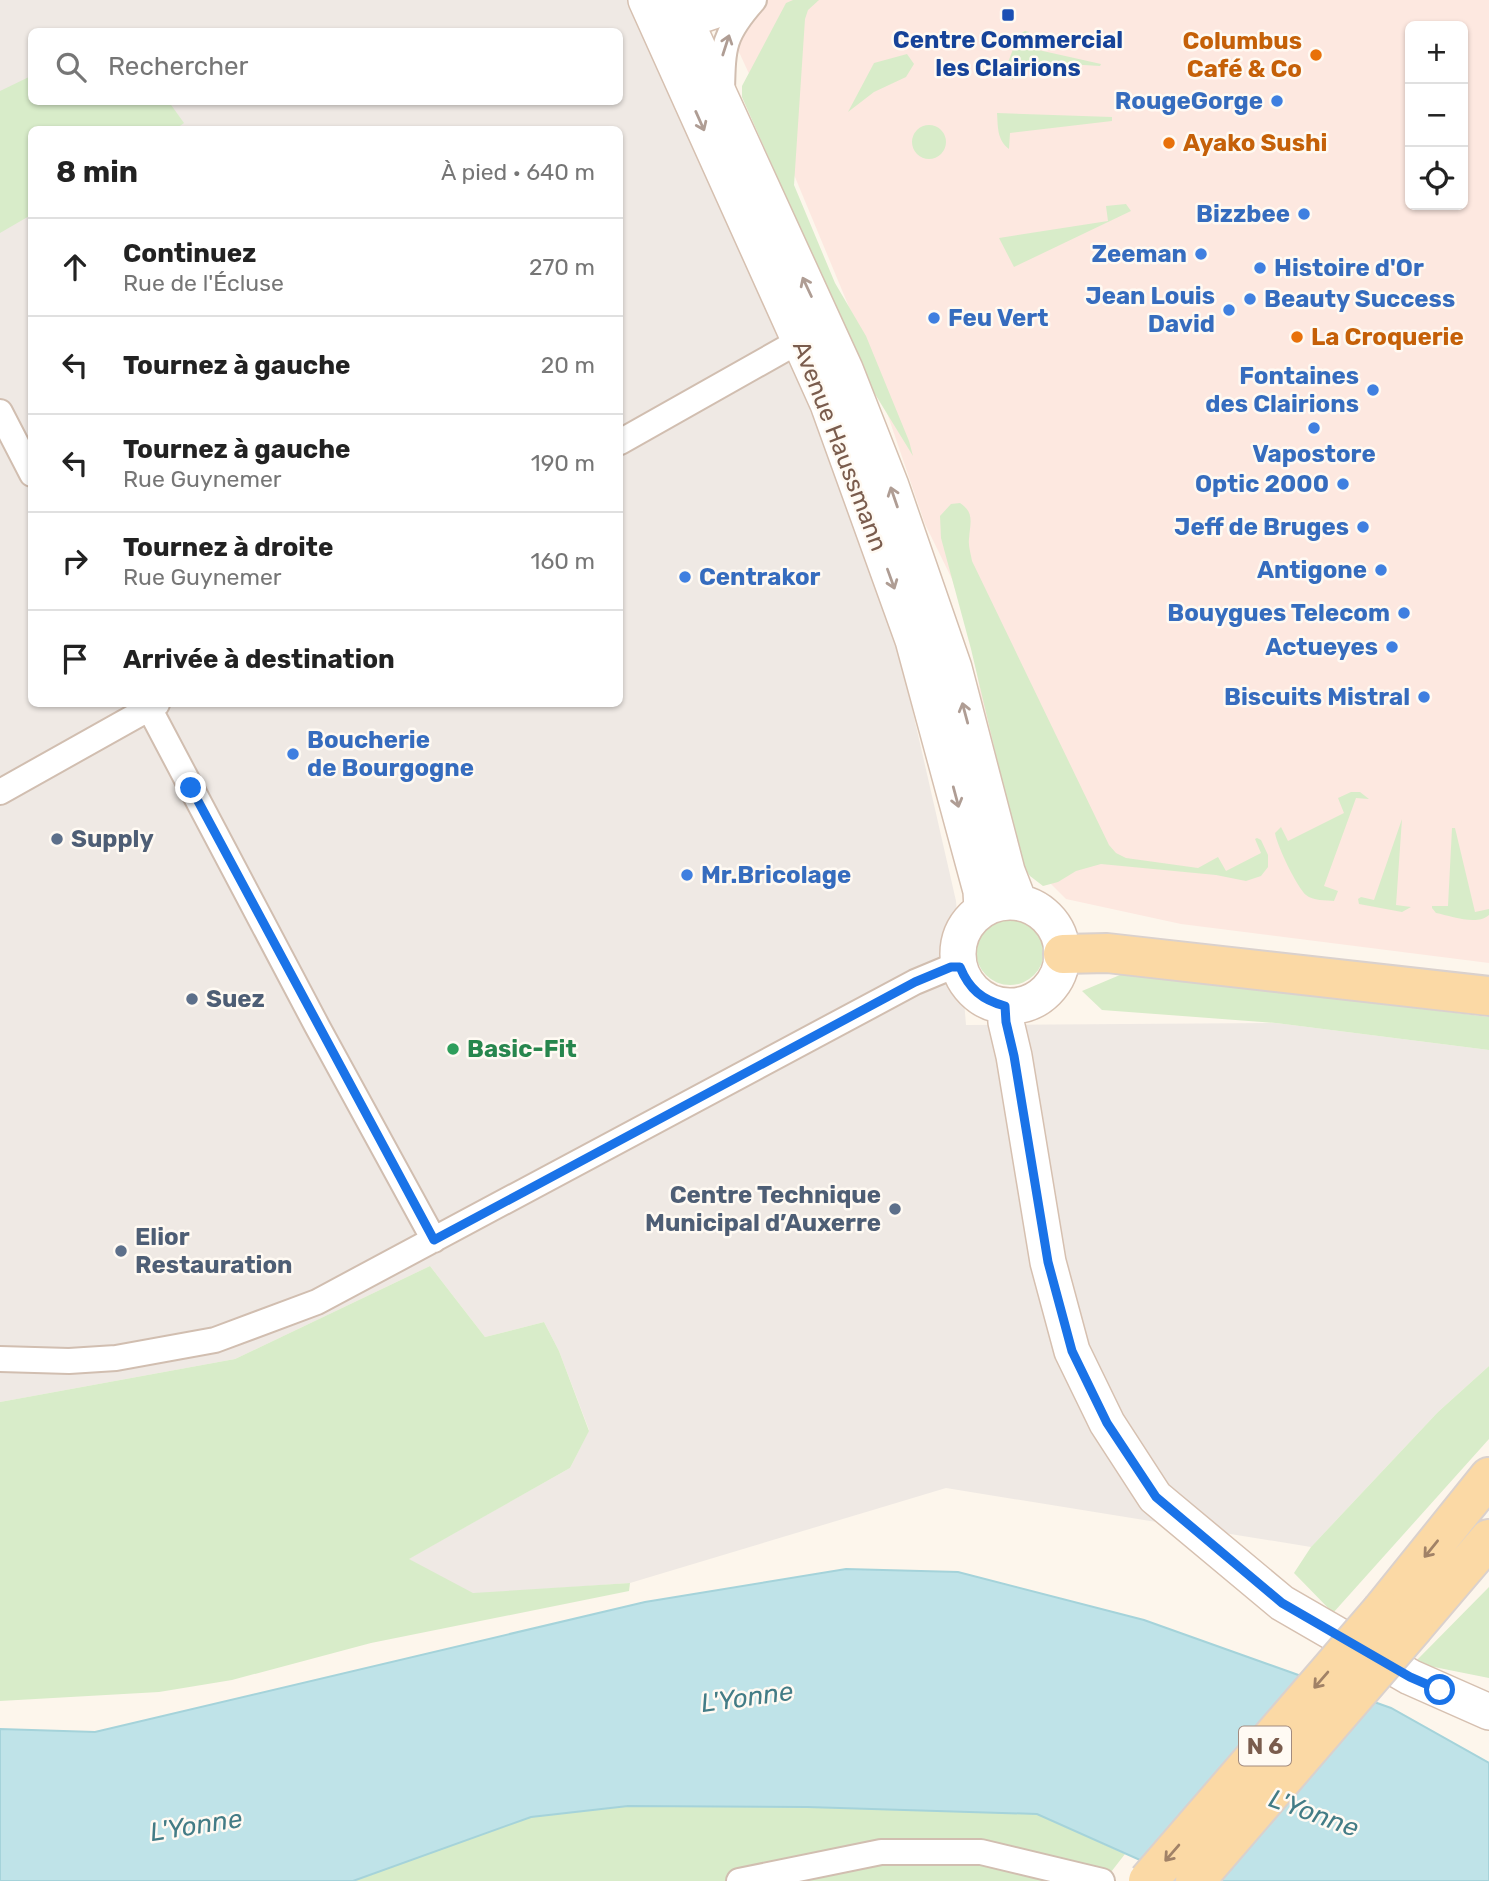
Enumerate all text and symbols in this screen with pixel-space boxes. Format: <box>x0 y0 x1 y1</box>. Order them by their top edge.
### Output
marker: Centre Commercial les Clairions <box>1000 7 1016 23</box>
map controls <box>1405 21 1468 210</box>
button: + <box>1405 21 1468 84</box>
place label: Centre Commercial les Clairions <box>893 26 1123 82</box>
place label: Columbus Café & Co <box>1182 27 1302 83</box>
search box <box>28 28 623 105</box>
one-way arrow <box>721 35 733 57</box>
marker: Columbus Café & Co <box>1308 47 1324 63</box>
icon: search <box>52 48 90 86</box>
text: Rechercher <box>108 51 248 82</box>
button: − <box>1405 84 1468 147</box>
place label: RougeGorge <box>1115 87 1263 115</box>
marker: RougeGorge <box>1269 93 1285 109</box>
one-way arrow <box>694 110 707 131</box>
place label: Ayako Sushi <box>1183 129 1327 157</box>
marker: Ayako Sushi <box>1161 135 1177 151</box>
button: locate <box>1405 147 1468 210</box>
text: 8 min <box>56 154 138 190</box>
text: À pied · 640 m <box>441 158 595 186</box>
place label: Bizzbee <box>1196 200 1290 228</box>
marker: Bizzbee <box>1296 206 1312 222</box>
text: Continuez <box>123 238 256 269</box>
place label: Zeeman <box>1091 240 1187 268</box>
marker: Zeeman <box>1193 246 1209 262</box>
icon: ahead <box>56 248 94 286</box>
text: 270 m <box>529 253 595 281</box>
place label: Histoire d'Or <box>1274 254 1424 282</box>
marker: Histoire d'Or <box>1252 260 1268 276</box>
text: Rue de l'Écluse <box>123 269 284 297</box>
one-way arrow <box>800 276 813 298</box>
place label: Jean Louis David <box>1086 282 1215 338</box>
place label: Beauty Success <box>1264 285 1455 313</box>
marker: Beauty Success <box>1242 291 1258 307</box>
marker: Jean Louis David <box>1221 302 1237 318</box>
place label: Feu Vert <box>948 304 1048 332</box>
marker: Feu Vert <box>926 310 942 326</box>
place label: La Croquerie <box>1311 323 1464 351</box>
marker: La Croquerie <box>1289 329 1305 345</box>
street label: Avenue Haussmann <box>787 337 893 555</box>
icon: left <box>56 346 94 384</box>
text: Tournez à gauche <box>123 350 351 381</box>
text: 20 m <box>541 351 595 379</box>
place label: Fontaines des Clairions <box>1205 362 1359 418</box>
marker: Fontaines des Clairions <box>1365 382 1381 398</box>
marker: Vapostore <box>1306 420 1322 436</box>
text: Tournez à gauche <box>123 434 351 465</box>
place label: Vapostore <box>1252 440 1376 468</box>
icon: left <box>56 444 94 482</box>
text: 190 m <box>531 449 595 477</box>
text: Rue Guynemer <box>123 465 282 493</box>
place label: Optic 2000 <box>1195 470 1329 498</box>
marker: Optic 2000 <box>1335 476 1351 492</box>
one-way arrow <box>887 486 899 508</box>
place label: Jeff de Bruges <box>1174 513 1349 541</box>
marker: Jeff de Bruges <box>1355 519 1371 535</box>
text: Tournez à droite <box>123 532 333 563</box>
icon: right <box>56 542 94 580</box>
text: 160 m <box>531 547 595 575</box>
place label: Antigone <box>1257 556 1367 584</box>
marker: Antigone <box>1373 562 1389 578</box>
text: Rue Guynemer <box>123 563 282 591</box>
place label: Centrakor <box>699 563 821 591</box>
one-way arrow <box>886 568 898 590</box>
marker: Centrakor <box>677 569 693 585</box>
place label: Bouygues Telecom <box>1167 599 1390 627</box>
marker: Bouygues Telecom <box>1396 605 1412 621</box>
place label: Actueyes <box>1265 633 1378 661</box>
marker: Actueyes <box>1384 639 1400 655</box>
icon: arrive <box>56 640 94 678</box>
text: Arrivée à destination <box>123 644 395 675</box>
place label: Biscuits Mistral <box>1224 683 1410 711</box>
marker: Biscuits Mistral <box>1416 689 1432 705</box>
one-way arrow <box>958 702 971 724</box>
place label: Boucherie de Bourgogne <box>307 726 474 782</box>
marker: Boucherie de Bourgogne <box>285 746 301 762</box>
route end <box>175 772 206 803</box>
one-way arrow <box>950 786 963 808</box>
place label: Supply <box>71 825 154 853</box>
marker: Supply <box>49 831 65 847</box>
place label: Mr.Bricolage <box>701 861 851 889</box>
marker: Mr.Bricolage <box>679 867 695 883</box>
place label: Suez <box>206 985 265 1013</box>
marker: Suez <box>184 991 200 1007</box>
place label: Basic-Fit <box>467 1035 577 1063</box>
marker: Basic-Fit <box>445 1041 461 1057</box>
place label: Centre Technique Municipal d’Auxerre <box>645 1181 881 1237</box>
marker: Centre Technique Municipal d’Auxerre <box>887 1201 903 1217</box>
place label: Elior Restauration <box>135 1223 293 1279</box>
marker: Elior Restauration <box>113 1243 129 1259</box>
one-way arrow <box>1423 1540 1439 1558</box>
one-way arrow <box>1313 1671 1329 1689</box>
route start <box>1424 1674 1455 1705</box>
water label: L'Yonne <box>699 1676 796 1719</box>
road number: N 6 <box>1239 1726 1291 1765</box>
water label: L'Yonne <box>1265 1783 1363 1844</box>
water label: L'Yonne <box>148 1803 245 1848</box>
one-way arrow <box>1164 1843 1180 1861</box>

